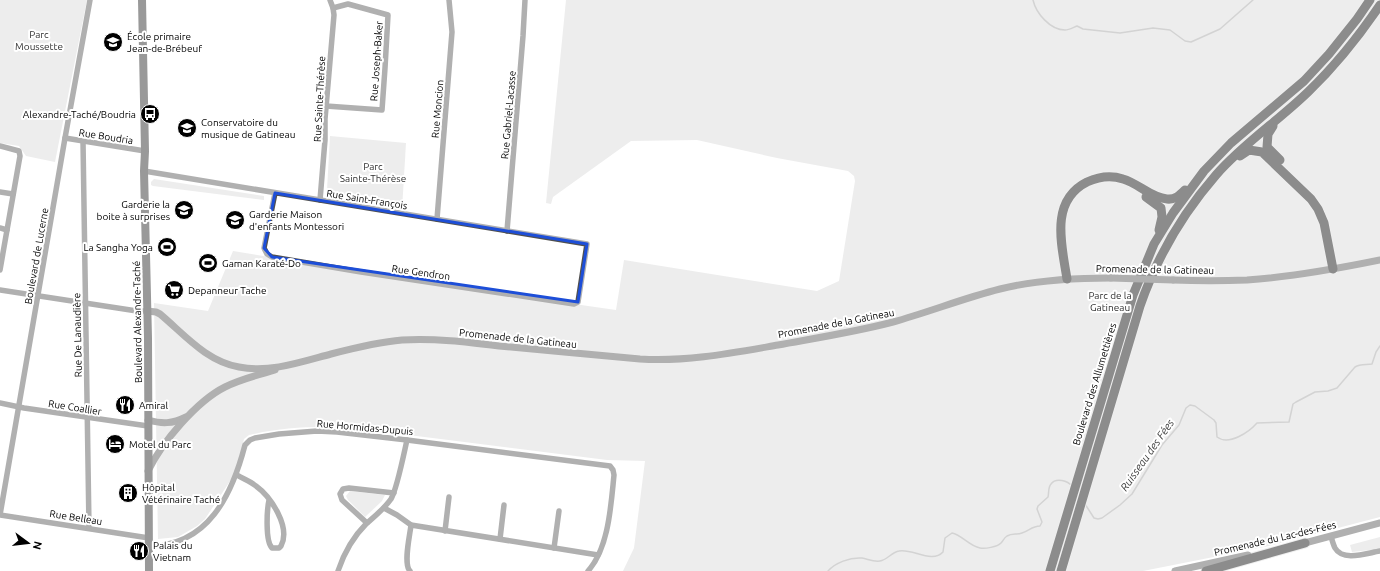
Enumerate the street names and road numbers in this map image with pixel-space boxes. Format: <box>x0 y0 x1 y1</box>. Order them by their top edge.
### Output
street label: Rue Joseph-Baker <box>368 20 385 102</box>
street label: Rue Sainte-Thérèse <box>312 56 327 142</box>
street label: Rue Gabriel-Lacasse <box>499 70 518 160</box>
street label: Rue Moncion <box>429 79 446 139</box>
street label: Rue Boudria <box>78 127 134 146</box>
street label: Rue Saint-François <box>326 188 408 211</box>
street label: Boulevard de Lucerne <box>23 207 50 305</box>
street label: Boulevard Alexandre-Taché <box>131 261 144 383</box>
street label: Rue Gendron <box>391 263 451 282</box>
street label: Promenade de la Gatineau <box>1096 263 1214 276</box>
street label: Rue De Lanaudière <box>71 293 84 377</box>
street label: Promenade de la Gatineau <box>777 307 895 340</box>
street label: Boulevard des Allumettières <box>1071 322 1118 446</box>
street label: Promenade de la Gatineau <box>459 327 577 350</box>
street label: Rue Coallier <box>47 398 103 417</box>
street label: Rue Hormidas-Dupuis <box>316 418 414 437</box>
street label: Rue Belleau <box>49 508 103 527</box>
street label: Promenade du Lac-des-Fées <box>1213 519 1337 558</box>

